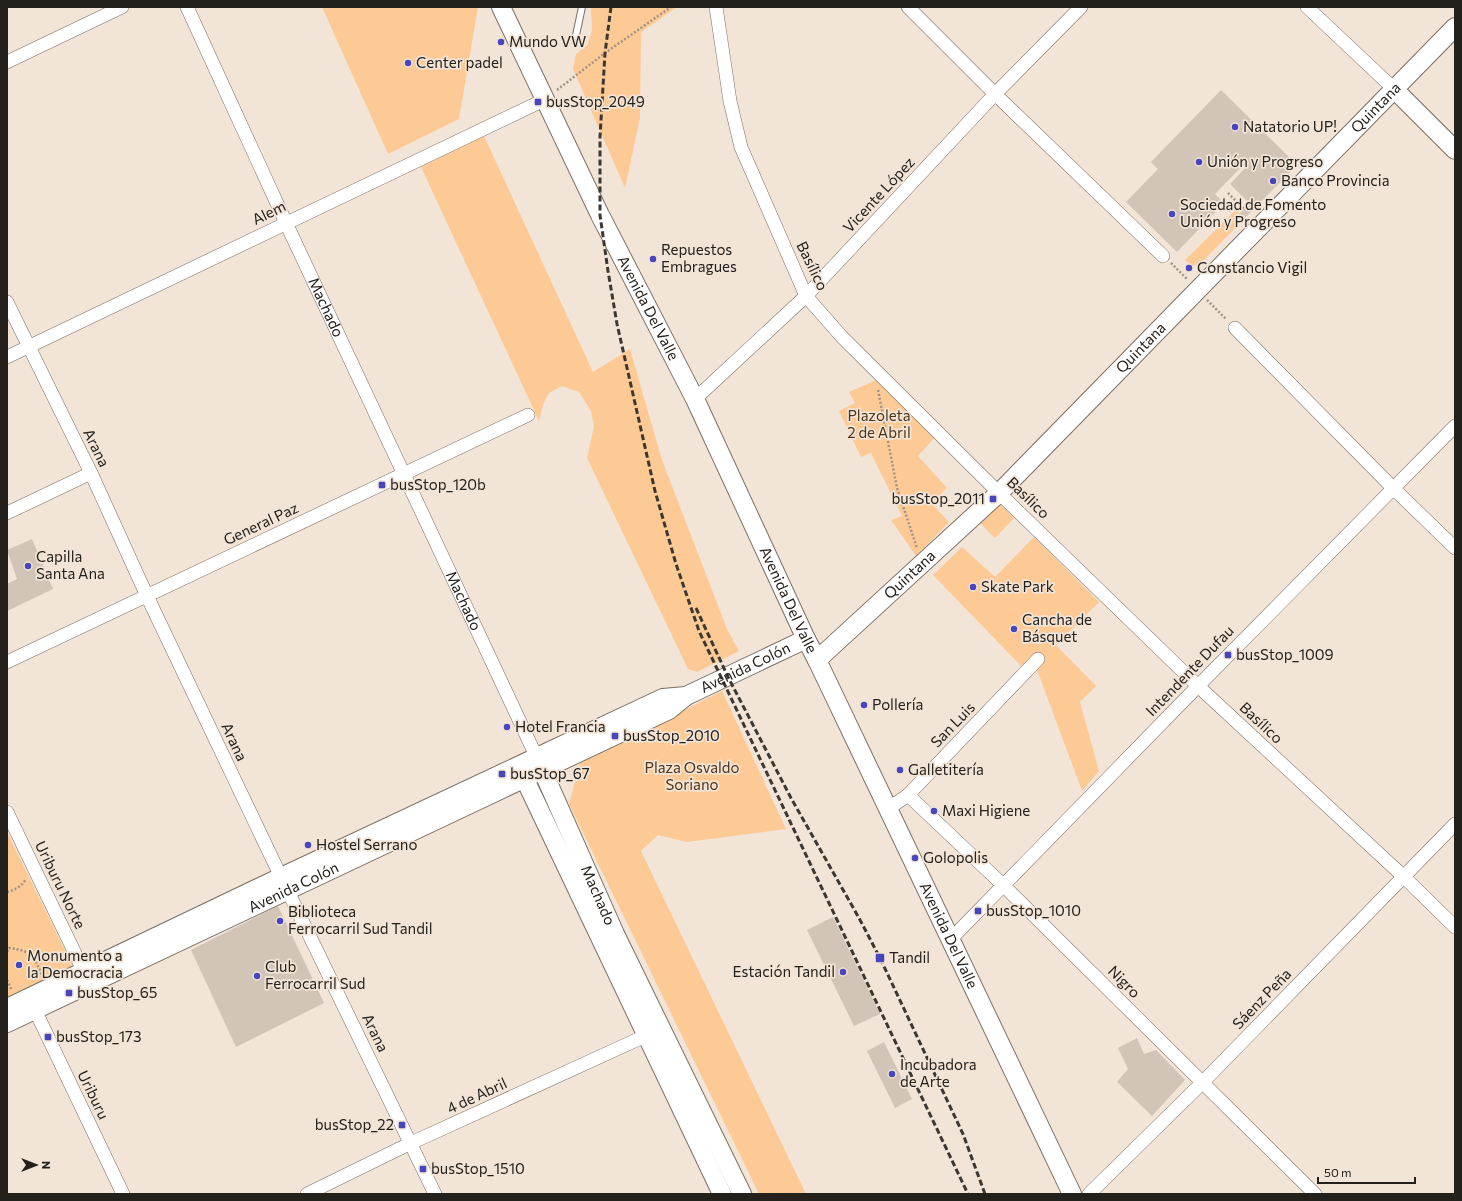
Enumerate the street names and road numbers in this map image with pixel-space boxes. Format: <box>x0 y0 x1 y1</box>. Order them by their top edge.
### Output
street label: Quintana <box>1347 78 1404 136</box>
street label: Vicente López <box>839 153 918 236</box>
street label: Alem <box>249 196 288 228</box>
street label: Basílico <box>793 238 832 293</box>
street label: Avenida Del Valle <box>614 252 683 363</box>
street label: Machado <box>305 275 348 340</box>
street label: Quintana <box>1112 318 1169 376</box>
street label: Arana <box>80 425 114 470</box>
street label: Basílico <box>1004 473 1054 522</box>
street label: General Paz <box>220 498 301 548</box>
street label: Avenida Del Valle <box>756 543 822 656</box>
street label: Quintana <box>880 546 939 602</box>
street label: Machado <box>443 568 486 633</box>
street label: Intendente Dufau <box>1142 621 1237 719</box>
street label: Avenida Colón <box>697 638 793 696</box>
street label: San Luis <box>926 698 978 751</box>
street label: Basílico <box>1236 698 1287 747</box>
street label: Arana <box>218 719 252 764</box>
street label: Uriburu Norte <box>32 838 90 932</box>
street label: Avenida Colón <box>245 858 341 916</box>
street label: Machado <box>578 862 620 928</box>
street label: Avenida Del Valle <box>916 879 983 991</box>
street label: Nigro <box>1105 961 1145 1001</box>
street label: Sáenz Peña <box>1228 964 1294 1032</box>
street label: Arana <box>359 1010 393 1055</box>
street label: Uriburu <box>74 1067 113 1122</box>
street label: 4 de Abril <box>444 1073 509 1117</box>

